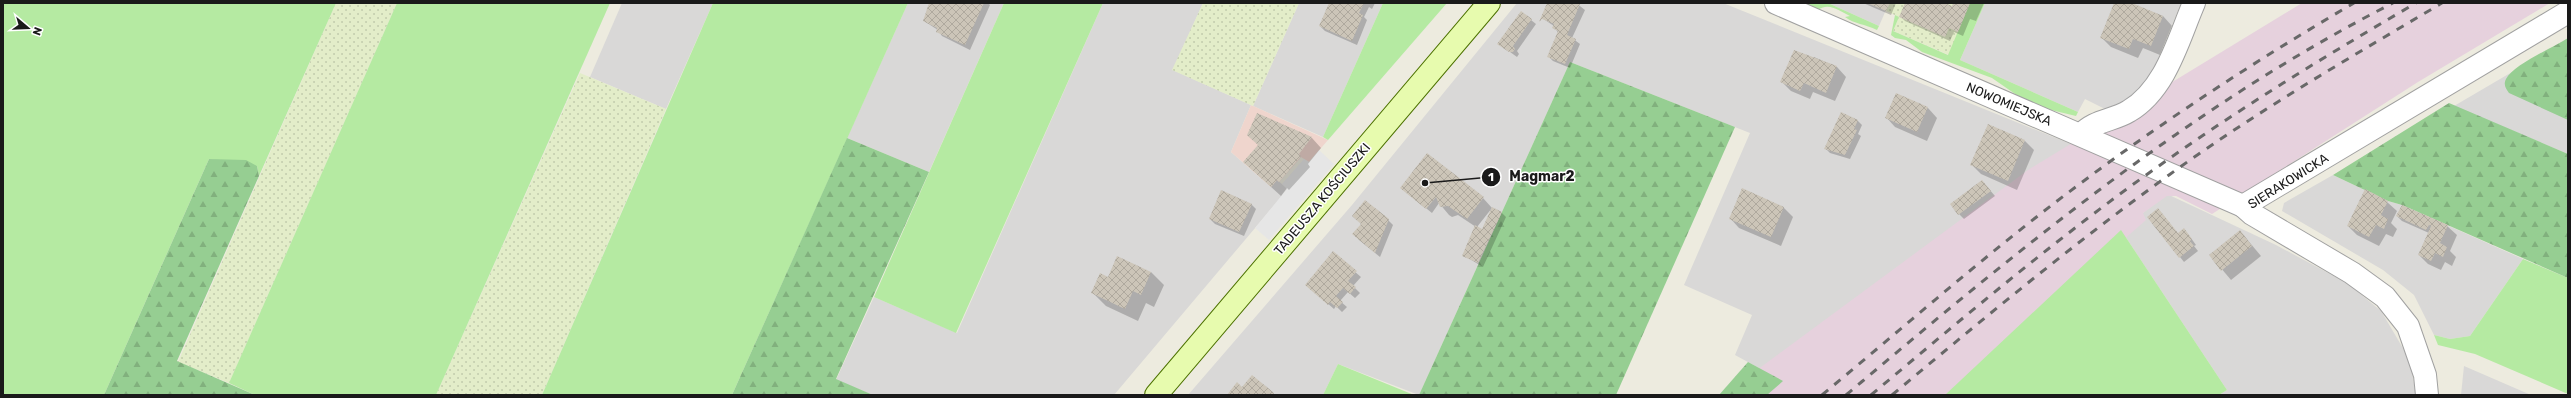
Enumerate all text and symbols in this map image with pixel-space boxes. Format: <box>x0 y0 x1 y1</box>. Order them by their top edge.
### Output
north arrow <box>8 8 48 48</box>
text: N <box>30 25 44 37</box>
street label: NOWOMIEJSKA <box>1964 79 2054 129</box>
street label: TADEUSZA KOŚCIUSZKI <box>1271 140 1373 258</box>
street label: SIERAKOWICKA <box>2245 150 2331 212</box>
callout: Magmar2 <box>1481 164 1582 190</box>
text: Magmar2 <box>1509 168 1575 185</box>
text: 1 <box>1488 170 1494 184</box>

